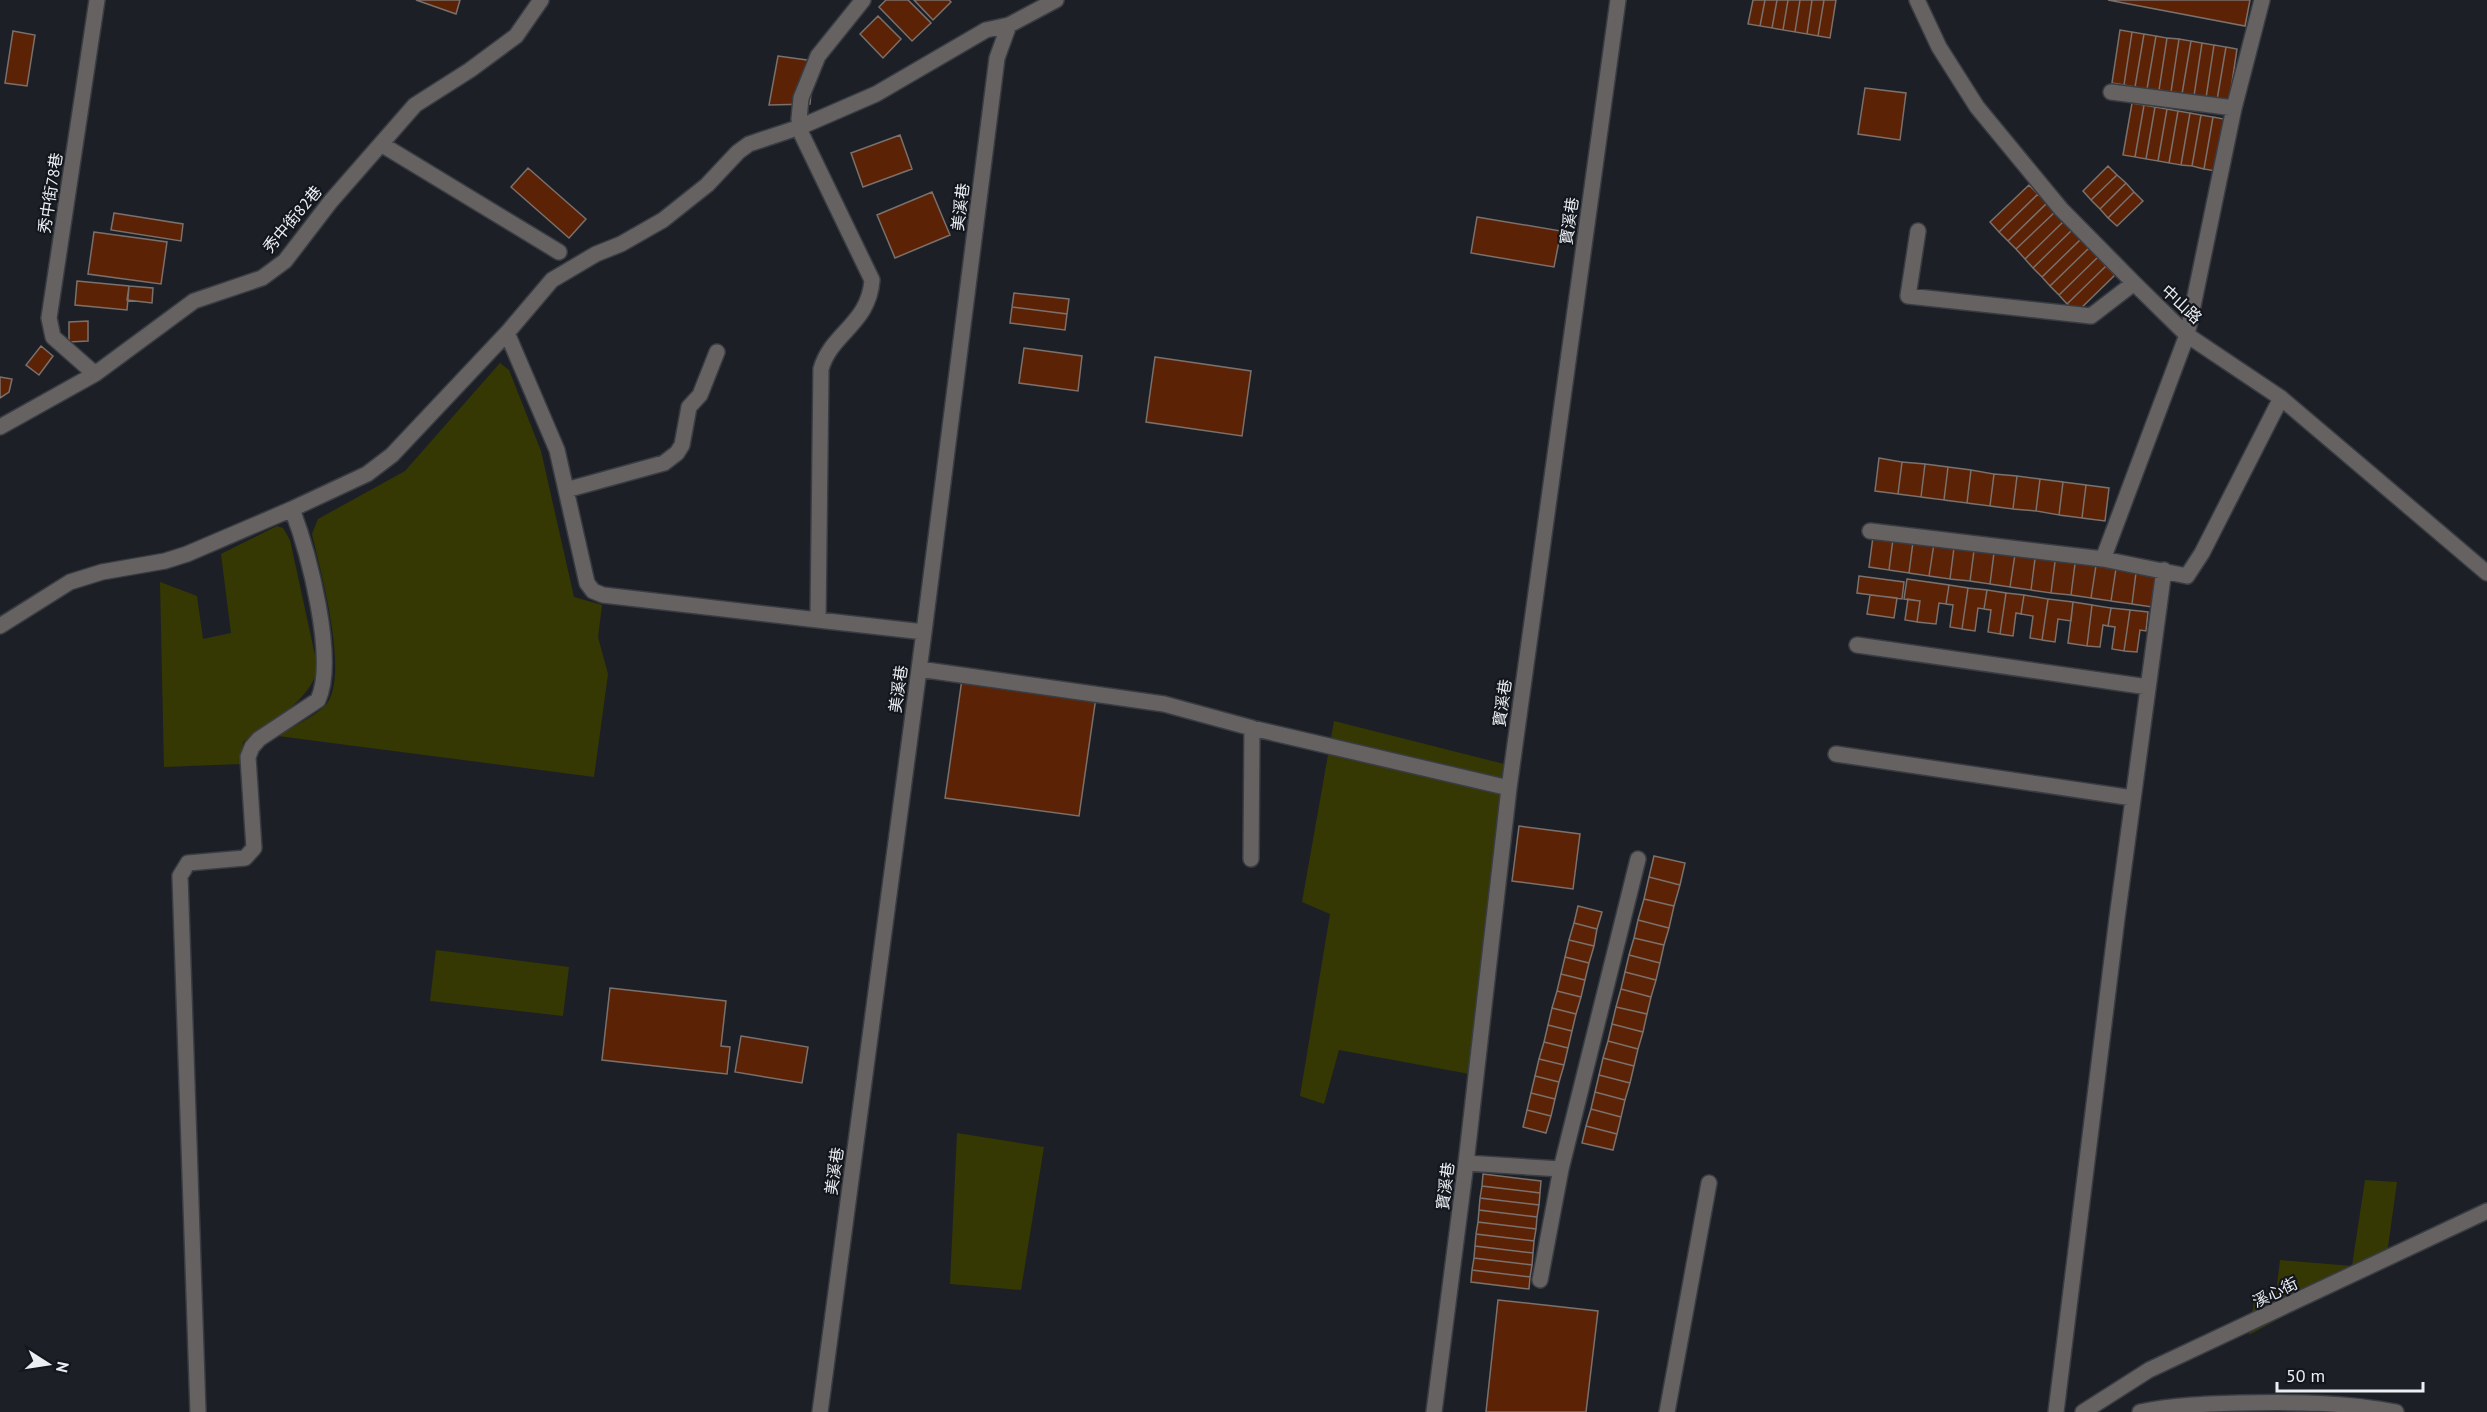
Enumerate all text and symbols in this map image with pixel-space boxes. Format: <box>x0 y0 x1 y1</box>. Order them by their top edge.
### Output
street label: 秀中街78巷 <box>34 151 66 235</box>
street label: 秀中街82巷 <box>258 181 326 257</box>
street label: 美溪巷 <box>947 182 973 232</box>
street label: 寶溪巷 <box>1556 196 1582 246</box>
street label: 中山路 <box>2158 280 2206 328</box>
street label: 美溪巷 <box>885 664 911 714</box>
street label: 寶溪巷 <box>1489 678 1515 728</box>
street label: 美溪巷 <box>821 1146 847 1196</box>
street label: 寶溪巷 <box>1432 1161 1458 1211</box>
street label: 溪心街 <box>2249 1272 2301 1312</box>
north arrow <box>18 1334 78 1394</box>
scale bar <box>2277 1355 2422 1393</box>
text: N <box>52 1360 74 1374</box>
text: 50 m <box>2286 1364 2325 1387</box>

